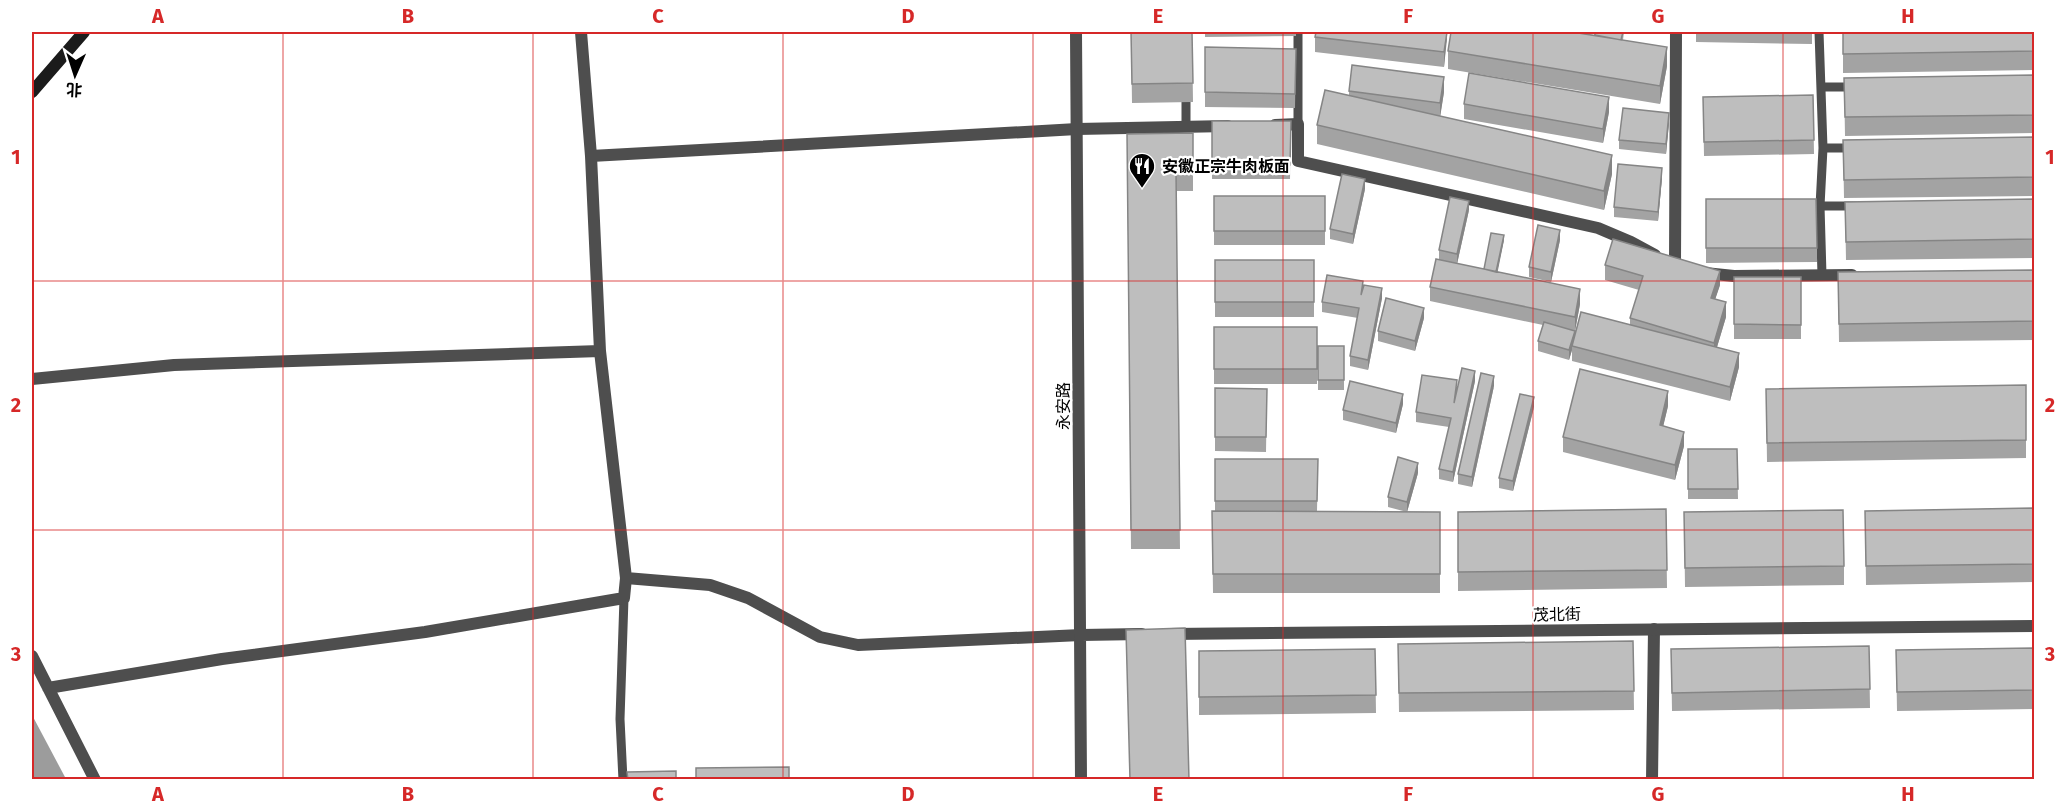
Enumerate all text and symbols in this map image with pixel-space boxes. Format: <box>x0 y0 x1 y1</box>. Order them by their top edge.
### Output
text: A <box>151 4 165 28</box>
text: B <box>402 4 414 28</box>
text: C <box>652 4 664 28</box>
text: D <box>901 4 915 28</box>
text: E <box>1153 4 1163 28</box>
text: F <box>1403 4 1413 28</box>
text: G <box>1652 4 1664 28</box>
text: H <box>1901 4 1915 28</box>
north arrow <box>45 45 105 105</box>
text: 北 <box>66 80 83 99</box>
text: 1 <box>11 145 21 169</box>
text: 1 <box>2045 145 2055 169</box>
restaurant icon: 安徽正宗牛肉板面 <box>1127 151 1157 189</box>
place label: 安徽正宗牛肉板面 <box>1162 157 1290 176</box>
street label: 永安路 <box>1054 382 1073 430</box>
text: 2 <box>11 393 21 417</box>
text: 2 <box>2045 393 2055 417</box>
street label: 茂北街 <box>1533 605 1581 624</box>
text: 3 <box>10 642 21 666</box>
text: 3 <box>2044 642 2055 666</box>
text: A <box>151 782 165 806</box>
text: B <box>402 782 414 806</box>
text: C <box>652 782 664 806</box>
text: D <box>901 782 915 806</box>
text: E <box>1153 782 1163 806</box>
text: F <box>1403 782 1413 806</box>
text: G <box>1652 782 1664 806</box>
text: H <box>1901 782 1915 806</box>

